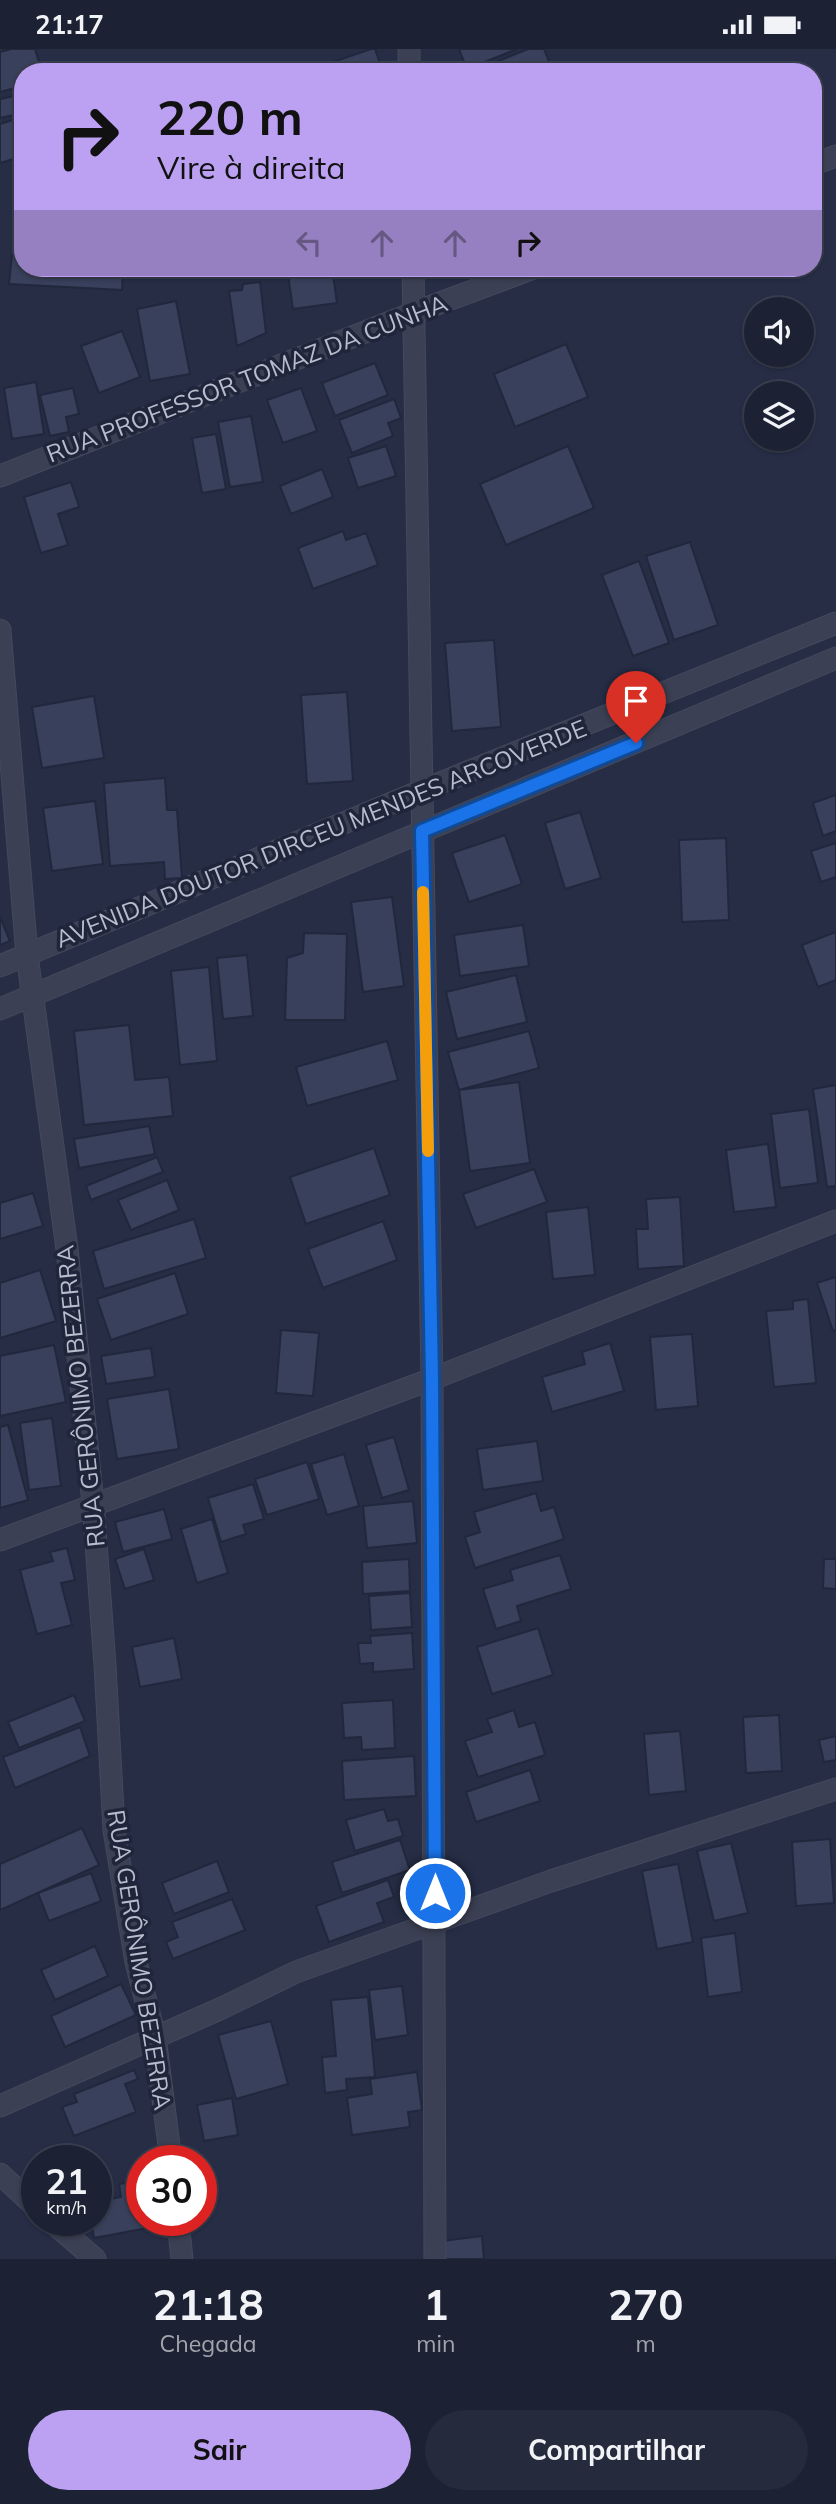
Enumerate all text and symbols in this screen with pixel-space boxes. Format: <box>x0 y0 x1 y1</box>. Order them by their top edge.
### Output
text: 21:17 <box>35 8 104 41</box>
text: 220 m <box>157 86 303 147</box>
icon: right <box>42 91 133 182</box>
text: Vire à direita <box>157 147 345 187</box>
icon: left <box>290 224 328 262</box>
icon: ahead <box>363 224 401 262</box>
icon: ahead <box>436 224 474 262</box>
icon: right <box>509 224 547 262</box>
street label: RUA PROFESSOR TOMAZ DA CUNHA <box>42 287 452 469</box>
map controls <box>744 297 814 451</box>
button: sound <box>744 297 814 367</box>
button: layers <box>744 381 814 451</box>
pin <box>606 671 666 743</box>
icon: arrive <box>617 682 655 720</box>
street label: AVENIDA DOUTOR DIRCEU MENDES ARCOVERDE <box>51 712 590 954</box>
street label: RUA GERÔNIMO BEZERRA <box>49 1243 111 1549</box>
street label: RUA GERÔNIMO BEZERRA <box>101 1808 179 2112</box>
position arrow <box>398 1856 472 1930</box>
speed limit sign: 30 <box>126 2145 217 2236</box>
text: 21 <box>45 2159 88 2203</box>
text: km/h <box>46 2196 87 2219</box>
text: 21:18 <box>153 2278 264 2331</box>
text: 1 <box>423 2278 448 2331</box>
text: 270 <box>608 2278 683 2331</box>
text: Chegada <box>160 2329 257 2358</box>
text: min <box>416 2329 455 2358</box>
text: m <box>636 2329 656 2358</box>
button: Sair <box>28 2410 411 2490</box>
button: Compartilhar <box>425 2410 808 2490</box>

